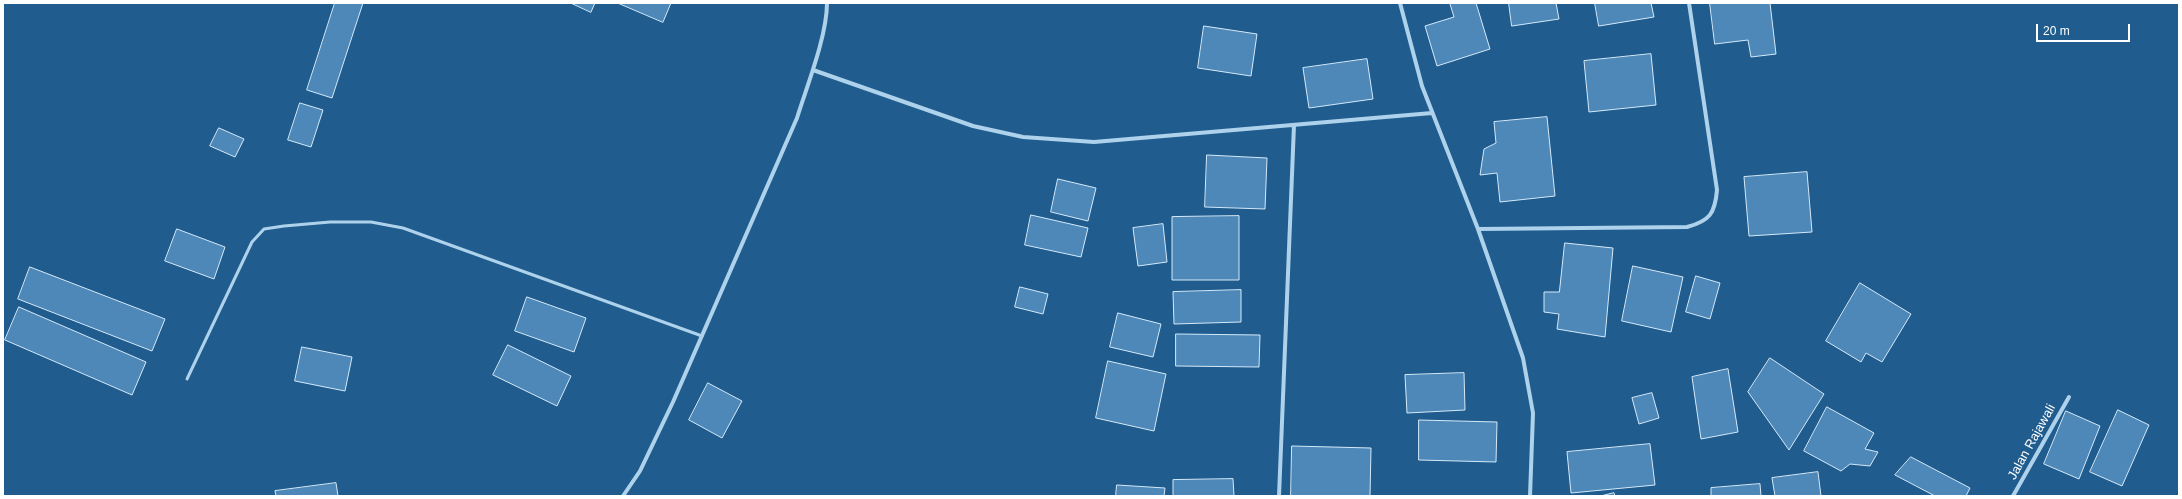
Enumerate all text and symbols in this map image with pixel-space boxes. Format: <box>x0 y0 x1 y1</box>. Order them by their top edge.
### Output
scale bar <box>2038 16 2132 42</box>
text: 20 m <box>2043 24 2070 38</box>
street label: Jalan Rajawali <box>2005 402 2059 482</box>

